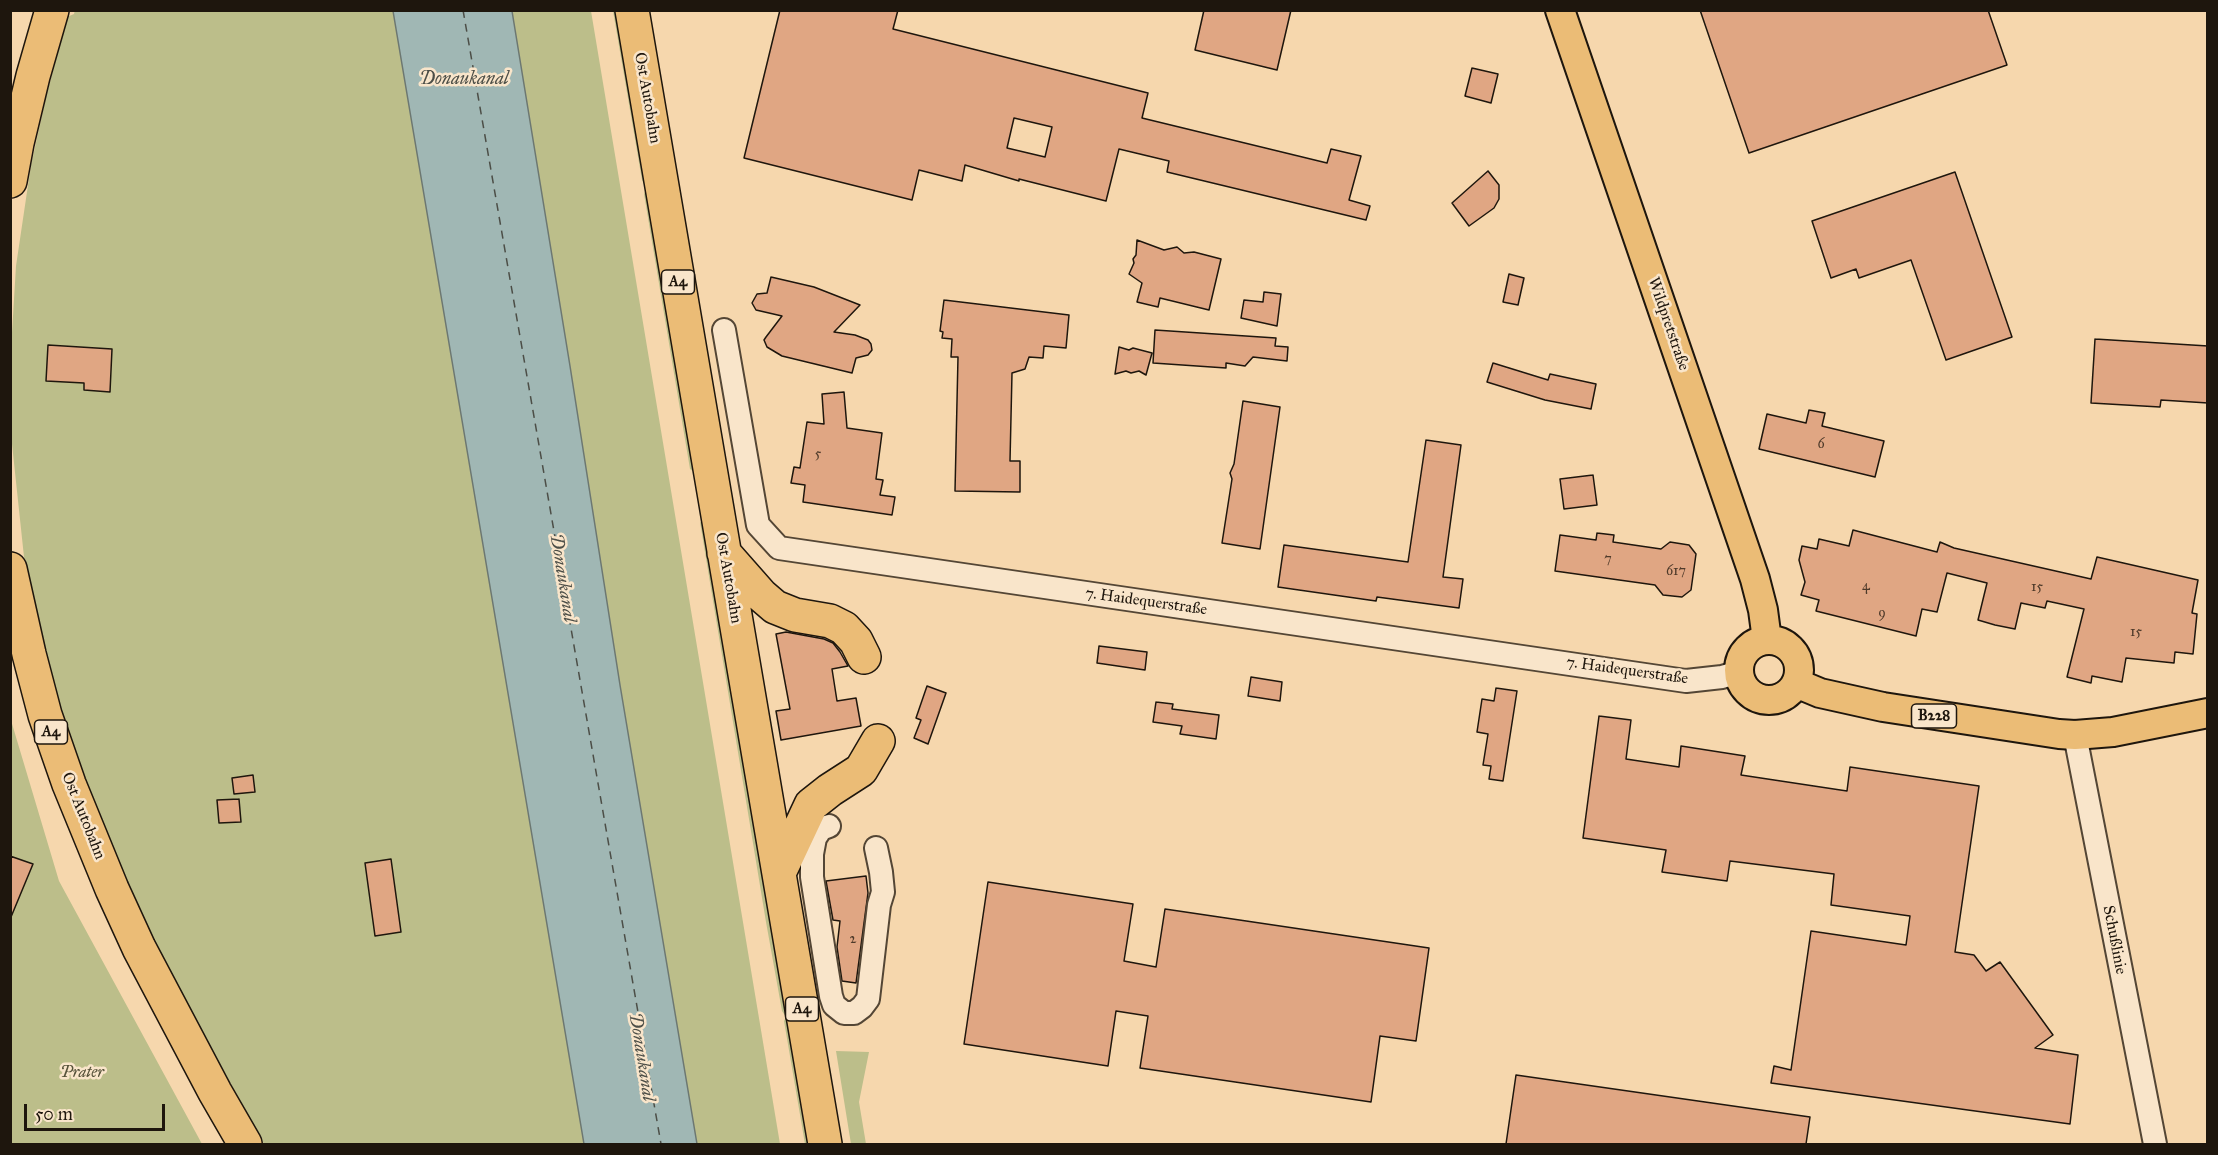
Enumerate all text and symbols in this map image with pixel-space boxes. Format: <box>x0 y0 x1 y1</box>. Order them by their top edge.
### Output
street label: Ost Autobahn <box>630 51 664 145</box>
water label: Donaukanal <box>419 69 509 91</box>
road number: A4 <box>662 270 694 294</box>
street label: Wildpretstraße <box>1643 275 1693 373</box>
house number: 6 <box>1817 437 1825 453</box>
house number: 5 <box>815 447 821 463</box>
street label: Ost Autobahn <box>711 531 745 625</box>
water label: Donaukanal <box>544 532 580 624</box>
house number: 7 <box>1604 552 1612 568</box>
house number: 617 <box>1666 564 1686 580</box>
house number: 4 <box>1862 579 1870 595</box>
house number: 15 <box>2031 580 2043 596</box>
street label: 7. Haidequerstraße <box>1084 584 1208 620</box>
house number: 9 <box>1878 606 1886 622</box>
house number: 15 <box>2130 625 2142 641</box>
street label: 7. Haidequerstraße <box>1565 653 1689 689</box>
road number: B228 <box>1912 704 1956 728</box>
road number: A4 <box>34 720 68 744</box>
street label: Ost Autobahn <box>57 770 109 862</box>
street label: Schußlinie <box>2098 904 2130 976</box>
house number: 2 <box>850 932 856 948</box>
road number: A4 <box>786 997 818 1021</box>
water label: Donaukanal <box>623 1011 659 1103</box>
park label: Prater <box>60 1063 104 1083</box>
scale bar <box>27 1092 168 1130</box>
text: 50 m <box>35 1103 73 1125</box>

